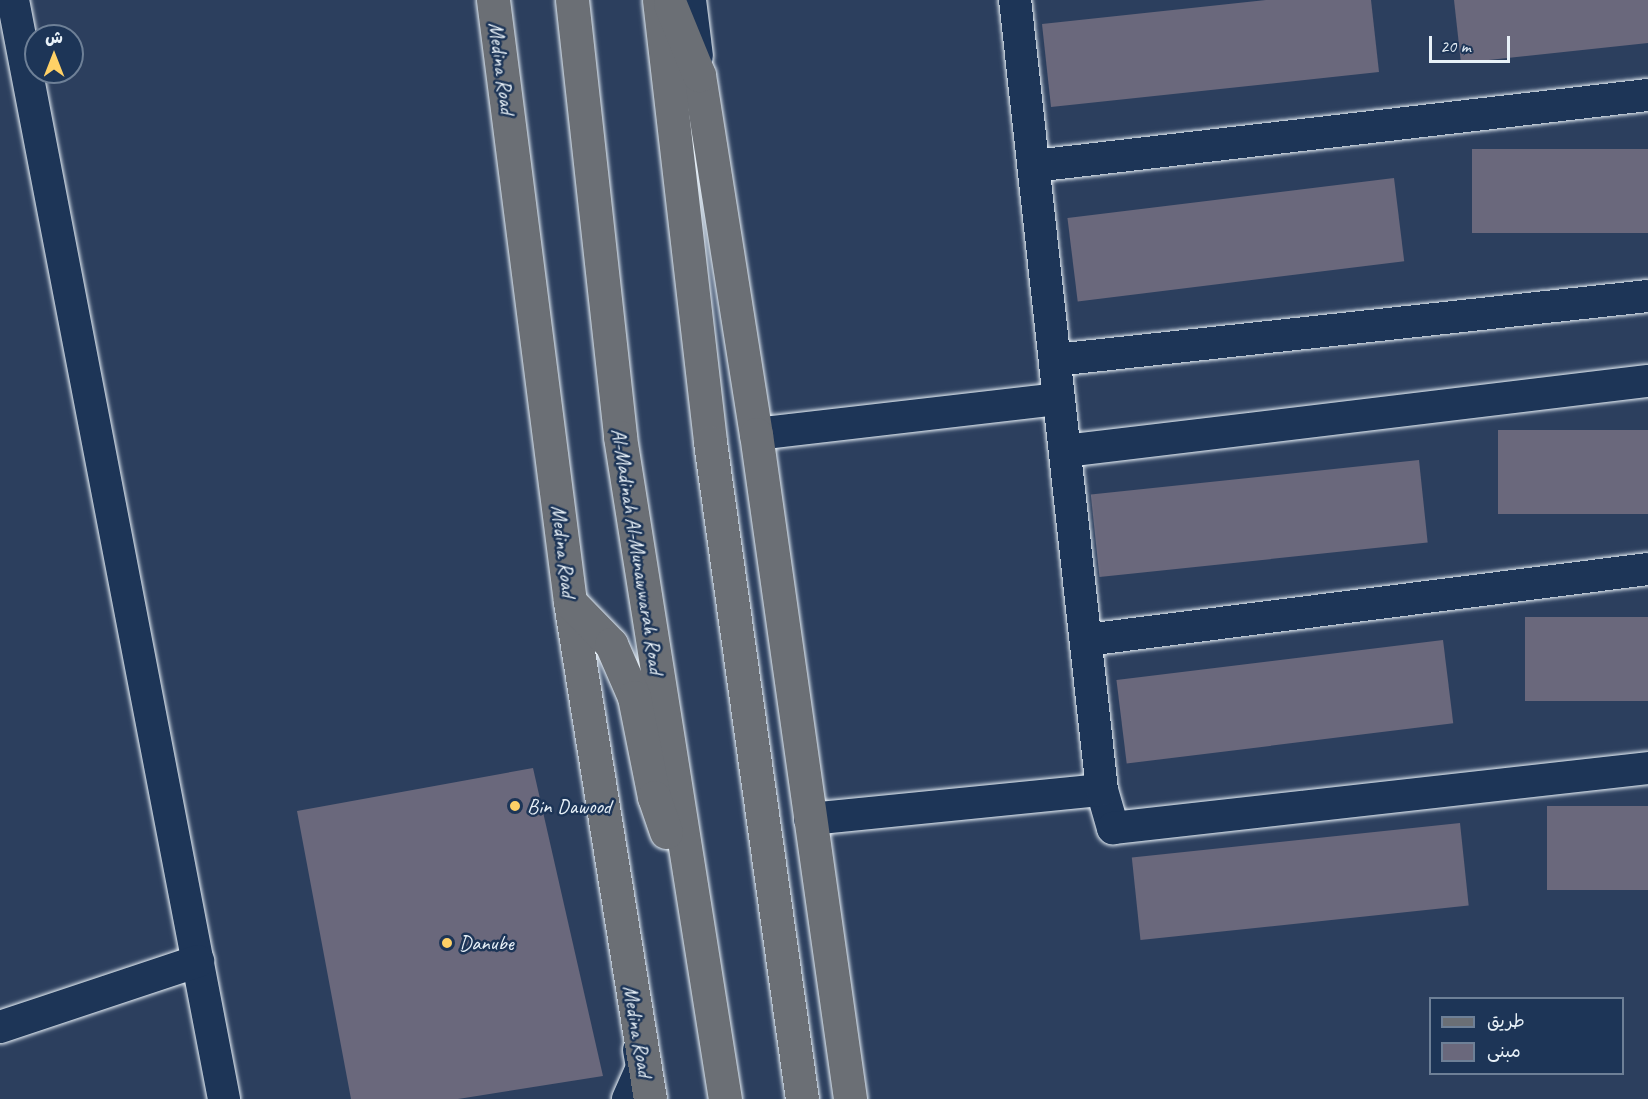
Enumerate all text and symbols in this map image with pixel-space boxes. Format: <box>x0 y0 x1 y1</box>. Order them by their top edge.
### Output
street label: Medina Road <box>483 20 521 116</box>
north arrow <box>24 24 84 84</box>
scale bar <box>1432 24 1513 62</box>
text: ش <box>45 28 63 48</box>
text: 20 m <box>1440 35 1471 57</box>
street label: Al-Madinah Al-Munawwarah Road <box>606 426 670 676</box>
street label: Medina Road <box>546 504 582 598</box>
place label: Bin Dawood <box>527 793 612 819</box>
marker: Bin Dawood <box>508 799 522 813</box>
place label: Danube <box>459 930 513 956</box>
marker: Danube <box>440 936 454 950</box>
street label: Medina Road <box>618 983 658 1079</box>
legend <box>1429 997 1624 1075</box>
text: طريق <box>1487 1010 1525 1032</box>
text: مبنى <box>1487 1040 1521 1062</box>

